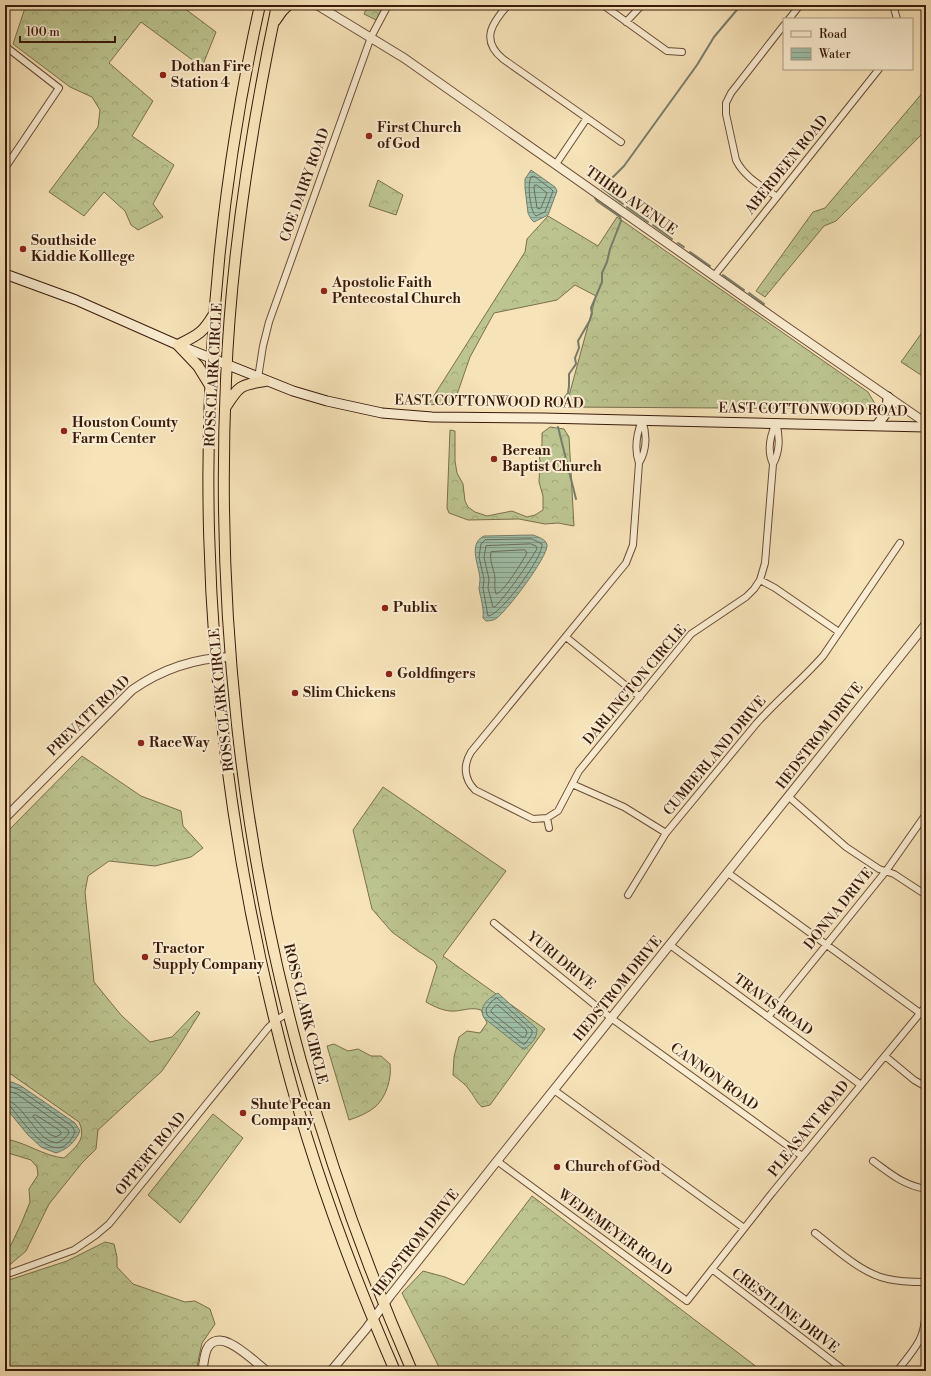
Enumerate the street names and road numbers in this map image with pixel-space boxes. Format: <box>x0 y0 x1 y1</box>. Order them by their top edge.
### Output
street label: ABERDEEN ROAD <box>741 112 833 219</box>
street label: COE DAIRY ROAD <box>276 125 334 244</box>
street label: THIRD AVENUE <box>582 163 680 239</box>
street label: ROSS CLARK CIRCLE <box>201 302 227 448</box>
street label: EAST COTTONWOOD ROAD <box>394 391 584 413</box>
street label: EAST COTTONWOOD ROAD <box>718 399 908 421</box>
street label: DARLINGTON CIRCLE <box>580 621 690 749</box>
street label: ROSS CLARK CIRCLE <box>206 627 238 773</box>
street label: PREVATT ROAD <box>44 672 134 760</box>
street label: HEDSTROM DRIVE <box>773 679 867 793</box>
street label: CUMBERLAND DRIVE <box>660 693 770 819</box>
street label: DONNA DRIVE <box>800 864 878 954</box>
street label: YURI DRIVE <box>522 927 599 994</box>
street label: HEDSTROM DRIVE <box>570 933 666 1045</box>
street label: ROSS CLARK CIRCLE <box>279 942 331 1086</box>
street label: TRAVIS ROAD <box>730 970 816 1040</box>
street label: CANNON ROAD <box>666 1039 762 1115</box>
street label: PLEASANT ROAD <box>765 1077 854 1181</box>
street label: OPPERT ROAD <box>112 1108 190 1199</box>
street label: WEDEMEYER ROAD <box>554 1185 676 1281</box>
street label: HEDSTROM DRIVE <box>369 1186 463 1300</box>
street label: CRESTLINE DRIVE <box>728 1265 842 1357</box>

